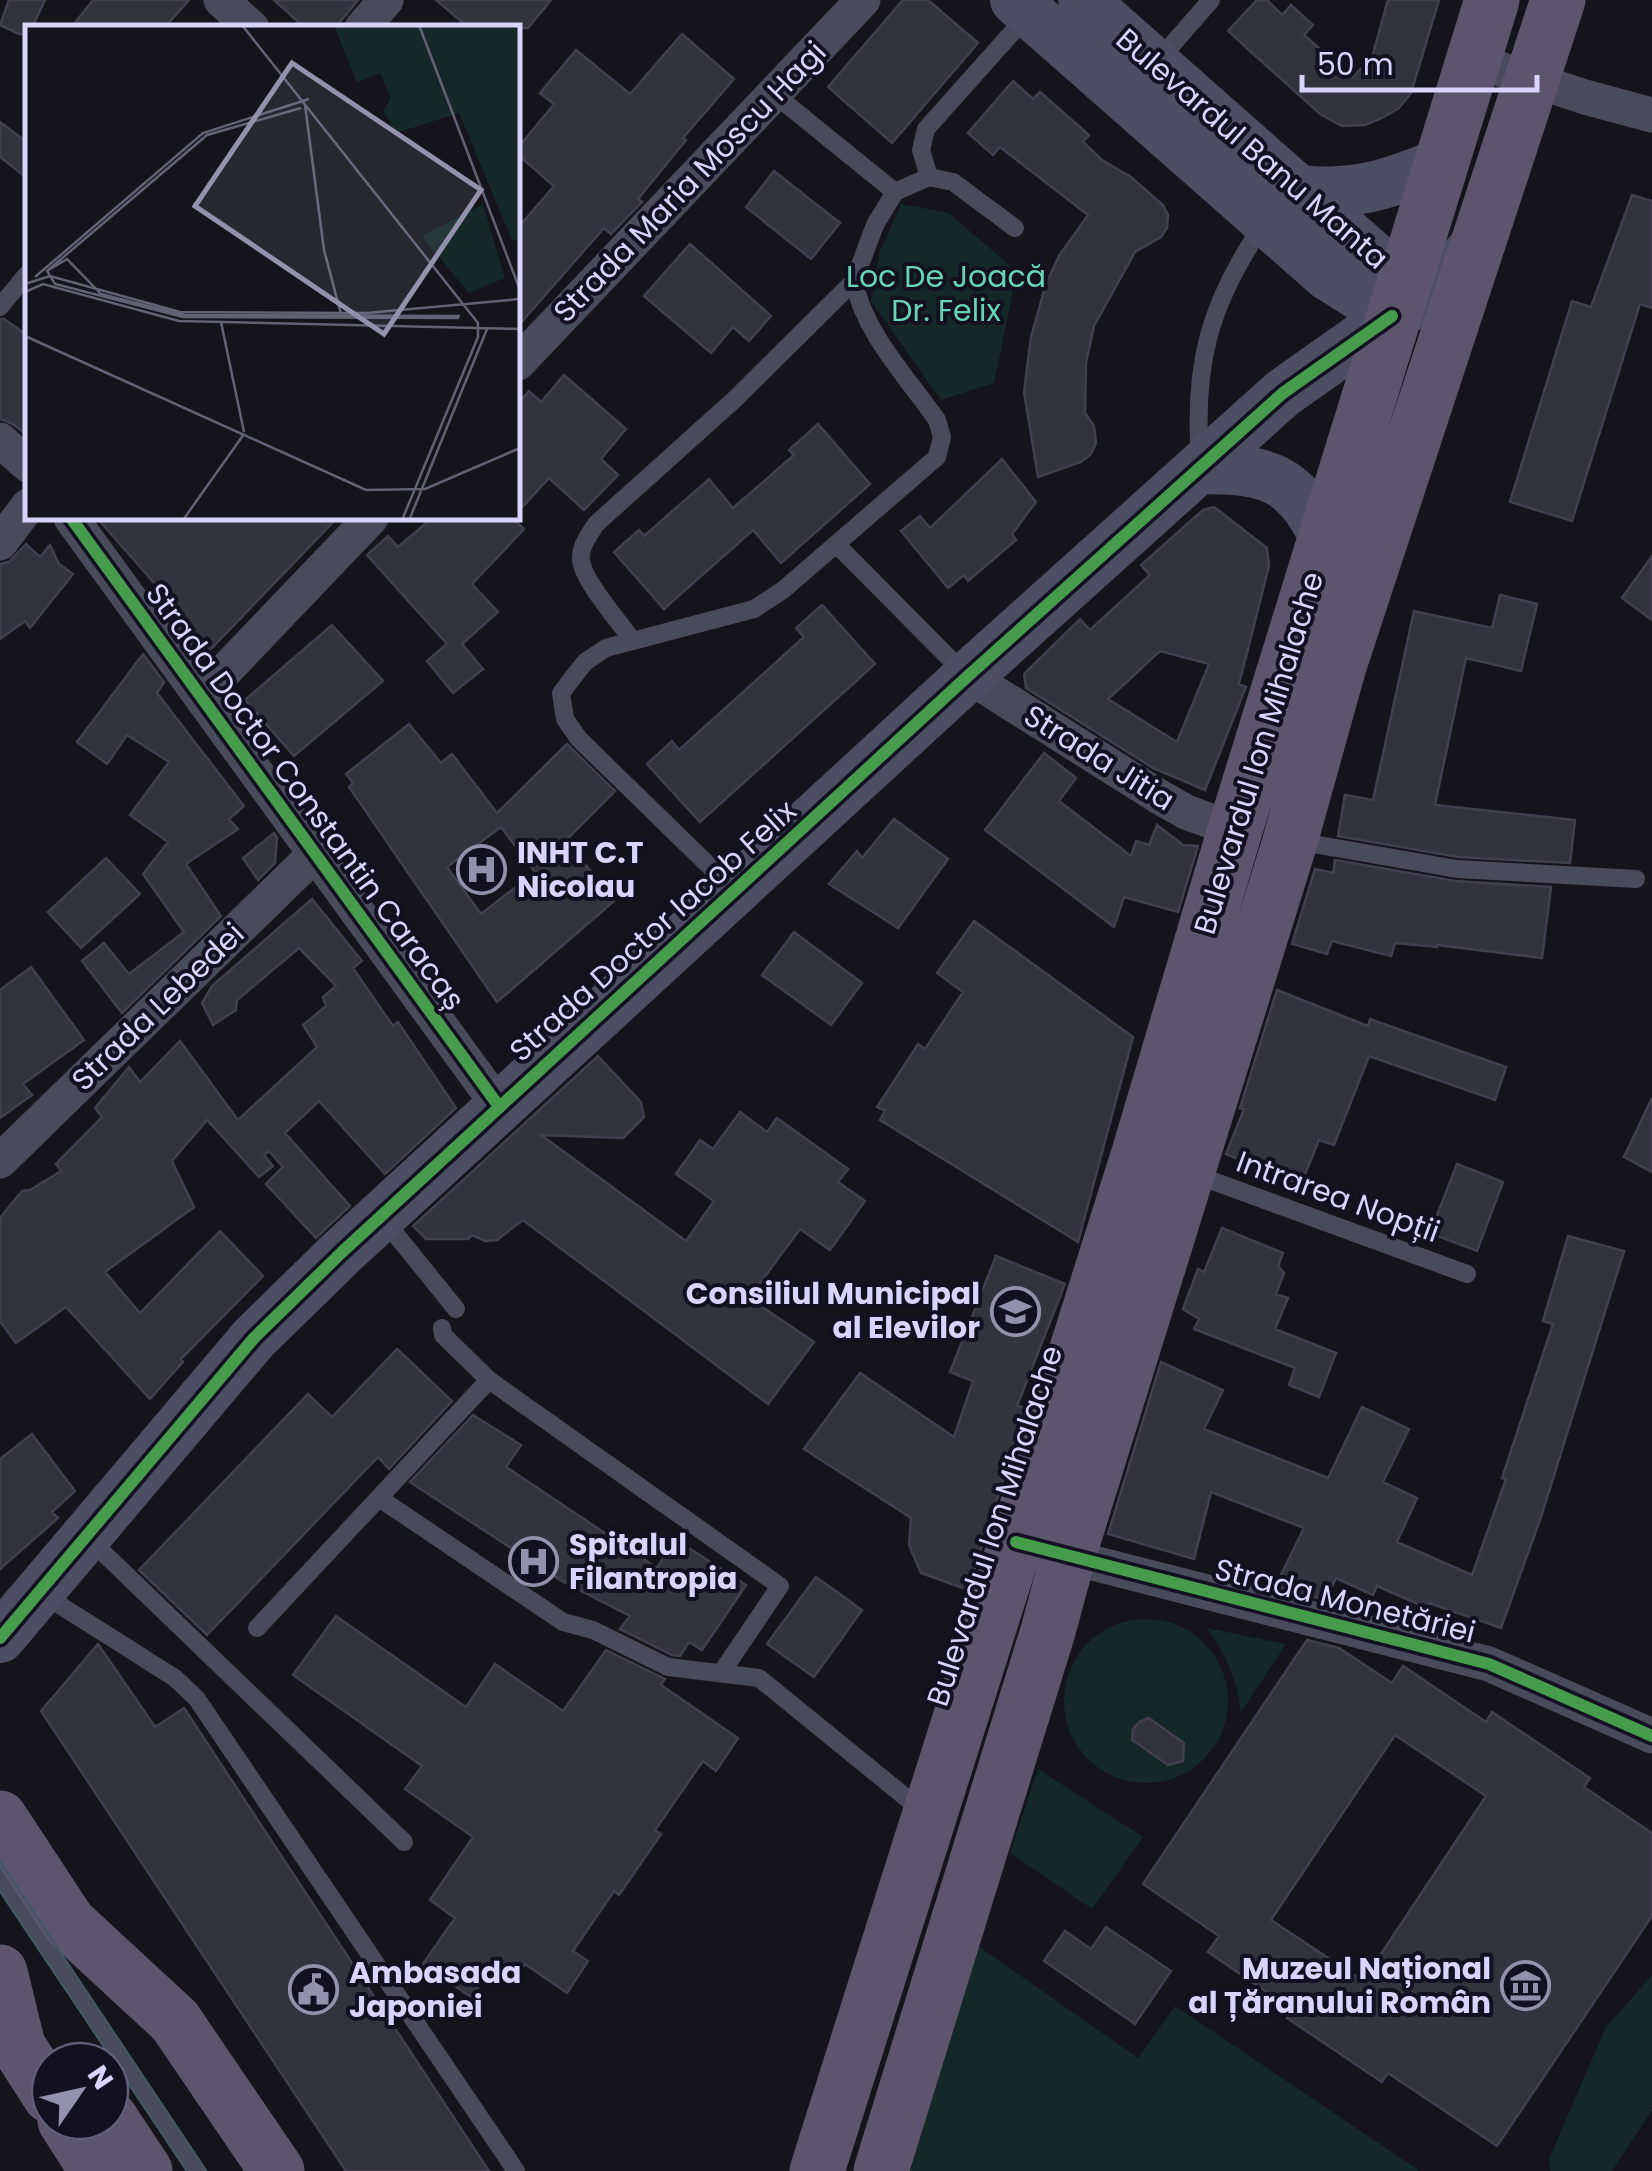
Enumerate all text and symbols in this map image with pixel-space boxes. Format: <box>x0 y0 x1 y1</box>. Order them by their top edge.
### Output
street label: Bulevardul Banu Manta <box>1107 18 1398 279</box>
inset map <box>25 25 520 520</box>
scale bar <box>1302 30 1537 92</box>
street label: Strada Maria Moscu Hagi <box>543 31 836 332</box>
text: 50 m <box>1317 43 1394 86</box>
park label: Loc De Joacă Dr. Felix <box>846 255 1046 332</box>
street label: Bulevardul Ion Mihalache <box>1183 566 1334 939</box>
street label: Strada Doctor Constantin Caracaș <box>136 574 475 1019</box>
street label: Strada Jitia <box>1016 694 1183 821</box>
street label: Strada Doctor Iacob Felix <box>500 790 806 1071</box>
place label: INHT C.T Nicolau <box>517 831 644 908</box>
hospital icon: INHT C.T Nicolau <box>456 844 508 896</box>
street label: Strada Lebedei <box>62 913 254 1100</box>
street label: Intrarea Nopții <box>1231 1140 1446 1253</box>
place label: Consiliul Municipal al Elevilor <box>686 1272 980 1349</box>
school or university icon: Consiliul Municipal al Elevilor <box>989 1285 1041 1337</box>
street label: Bulevardul Ion Mihalache <box>916 1340 1073 1712</box>
place label: Spitalul Filantropia <box>569 1523 737 1600</box>
hospital icon: Spitalul Filantropia <box>508 1536 560 1588</box>
street label: Strada Monetăriei <box>1210 1547 1480 1654</box>
place label: Muzeul Național al Țăranului Român <box>1188 1947 1491 2024</box>
place label: Ambasada Japoniei <box>349 1951 521 2028</box>
museum icon: Muzeul Național al Țăranului Român <box>1500 1960 1552 2012</box>
public building icon: Ambasada Japoniei <box>288 1964 340 2016</box>
north arrow <box>30 2041 130 2141</box>
text: N <box>78 2058 122 2097</box>

